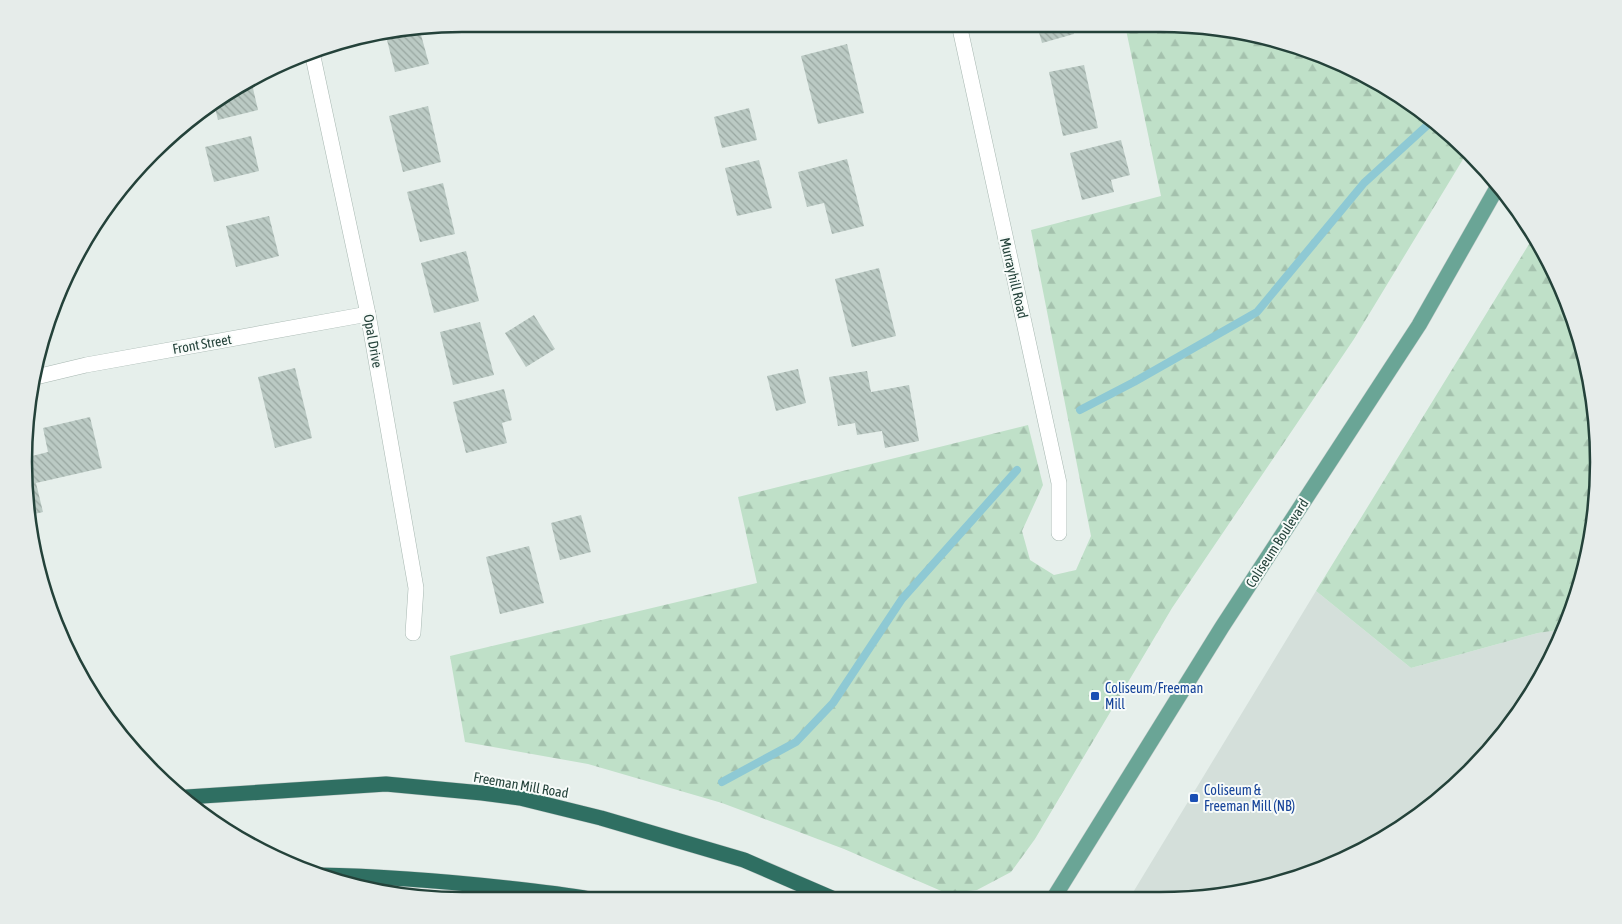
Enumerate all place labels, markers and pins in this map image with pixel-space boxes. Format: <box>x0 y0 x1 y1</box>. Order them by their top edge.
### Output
place label: Coliseum/Freeman Mill <box>1105 680 1203 712</box>
marker: Coliseum/Freeman Mill <box>1089 690 1101 702</box>
place label: Coliseum & Freeman Mill (NB) <box>1204 782 1295 814</box>
marker: Coliseum & Freeman Mill (NB) <box>1188 792 1200 804</box>

